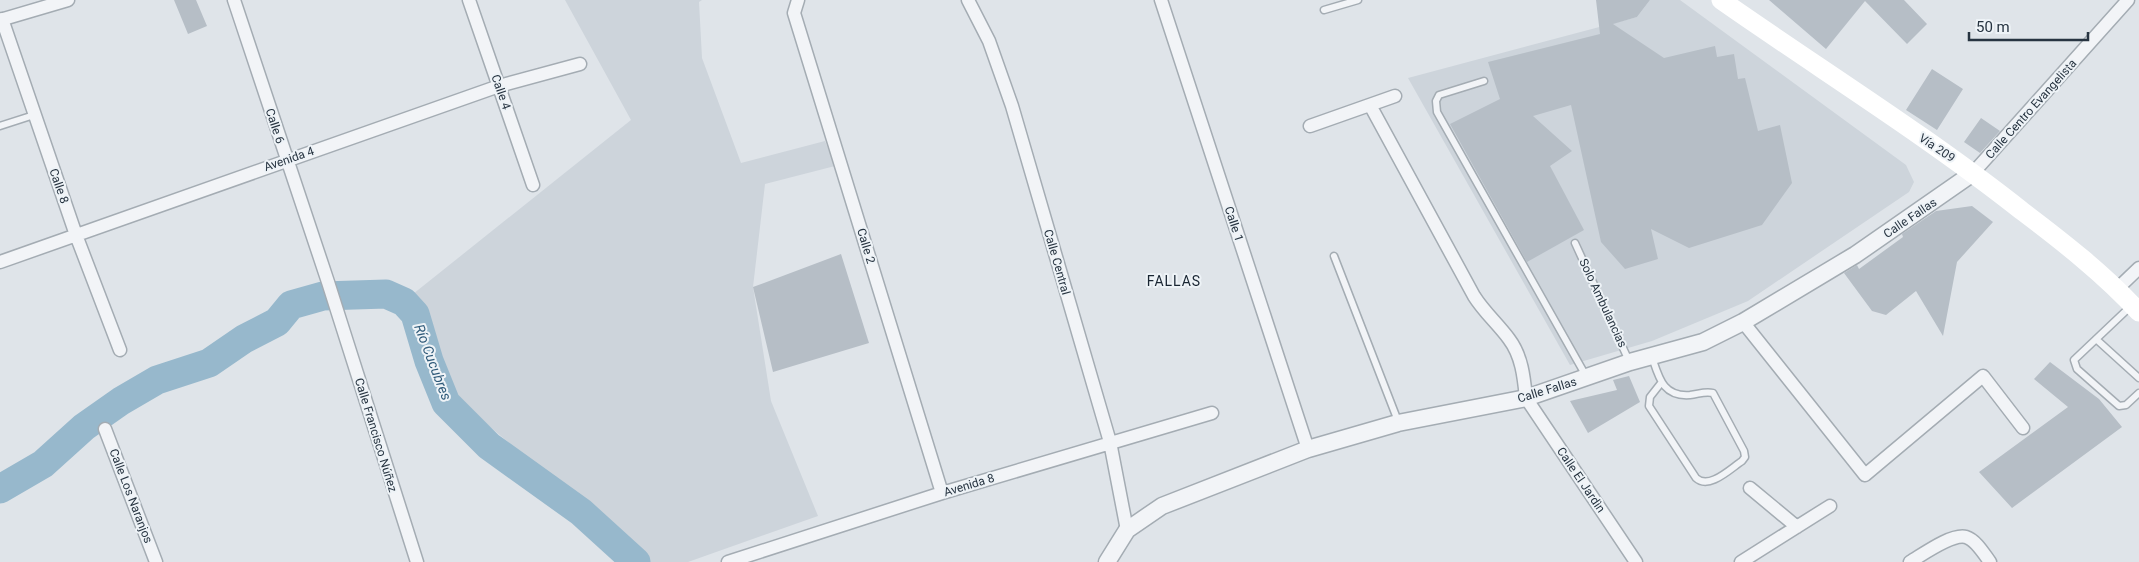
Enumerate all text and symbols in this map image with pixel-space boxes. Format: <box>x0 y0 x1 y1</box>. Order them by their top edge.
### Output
scale bar <box>1969 10 2088 42</box>
text: 50 m <box>1976 18 2010 36</box>
street label: Calle Centro Evangelista <box>1983 56 2079 162</box>
street label: Calle 4 <box>488 73 514 112</box>
street label: Calle 6 <box>263 107 287 146</box>
street label: Vía 209 <box>1916 131 1958 165</box>
street label: Avenida 4 <box>262 144 316 174</box>
street label: Calle 8 <box>46 167 72 206</box>
street label: Calle Fallas <box>1881 195 1939 241</box>
street label: Calle 1 <box>1222 205 1246 243</box>
street label: Calle 2 <box>854 227 878 266</box>
street label: Calle Central <box>1041 228 1073 296</box>
street label: Solo Ambulancias <box>1576 256 1630 350</box>
district label: FALLAS <box>1147 273 1201 289</box>
water label: Río Cucubres <box>411 322 455 402</box>
street label: Calle Fallas <box>1516 374 1578 406</box>
street label: Calle Francisco Núñez <box>352 376 400 494</box>
street label: Calle El Jardìn <box>1554 445 1608 515</box>
street label: Calle Los Naranjos <box>107 447 155 545</box>
street label: Avenida 8 <box>942 471 996 499</box>

